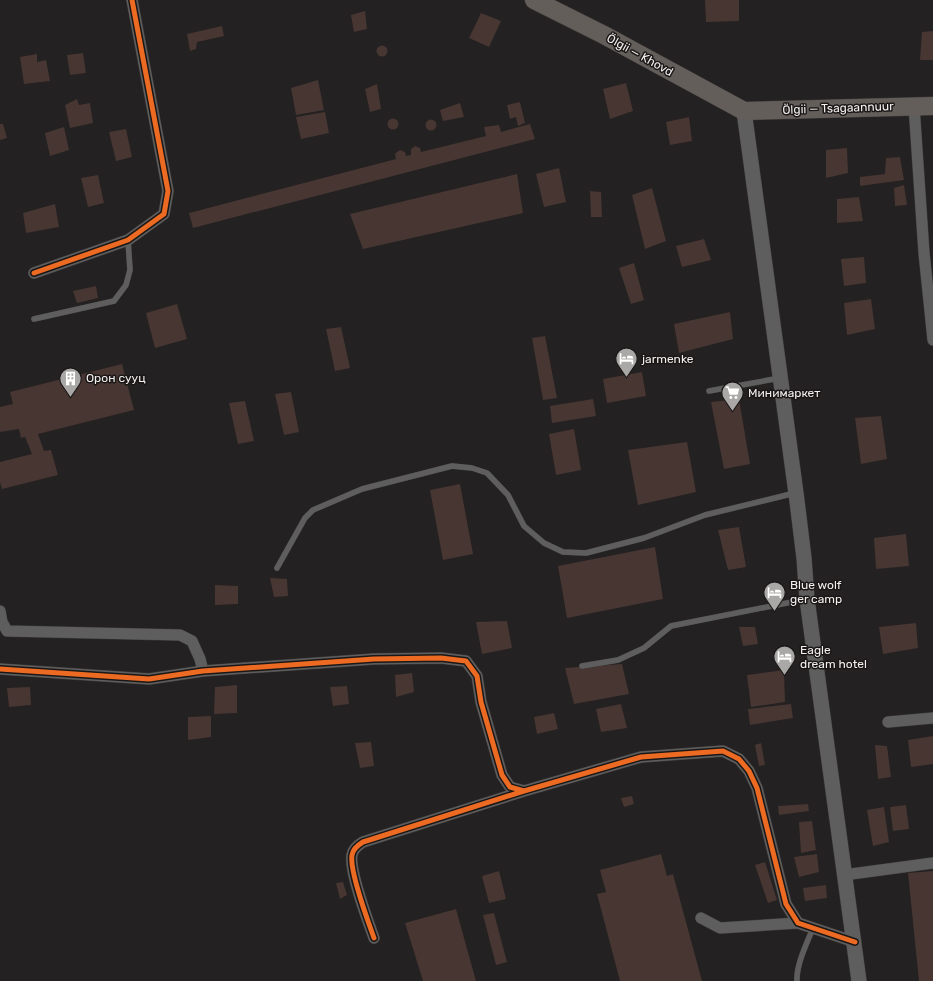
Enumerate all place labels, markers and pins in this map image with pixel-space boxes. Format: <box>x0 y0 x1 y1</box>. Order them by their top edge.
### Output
hotel icon: jarmenke <box>613 346 639 379</box>
place label: jarmenke <box>641 352 694 366</box>
building icon: Орон сууц <box>58 365 84 398</box>
place label: Орон сууц <box>86 371 146 385</box>
supermarket icon: Минимаркет <box>719 380 745 413</box>
place label: Минимаркет <box>748 386 820 400</box>
place label: Blue wolf ger camp <box>790 578 842 606</box>
hotel icon: Blue wolf ger camp <box>762 579 788 612</box>
place label: Eagle dream hotel <box>800 643 867 671</box>
hotel icon: Eagle dream hotel <box>772 644 798 677</box>

